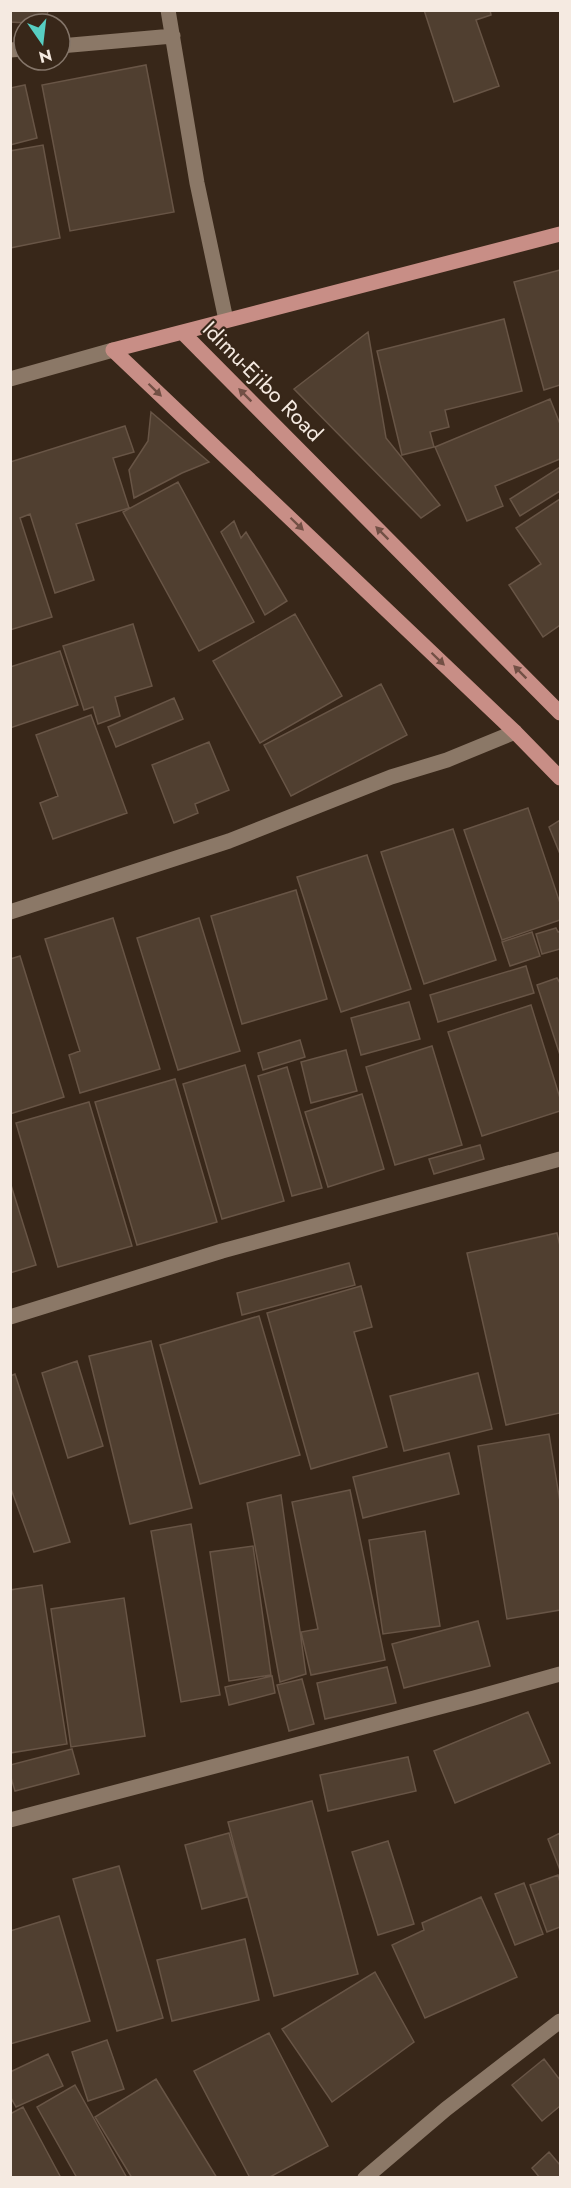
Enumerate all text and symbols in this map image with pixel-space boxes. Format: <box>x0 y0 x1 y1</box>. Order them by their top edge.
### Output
north arrow <box>12 12 72 72</box>
text: N <box>37 43 54 69</box>
street label: Idimu-Ejibo Road <box>195 313 331 449</box>
one-way arrow <box>148 383 163 397</box>
one-way arrow <box>237 388 252 402</box>
one-way arrow <box>289 517 303 531</box>
one-way arrow <box>376 527 390 541</box>
one-way arrow <box>431 651 445 665</box>
one-way arrow <box>513 665 527 679</box>

